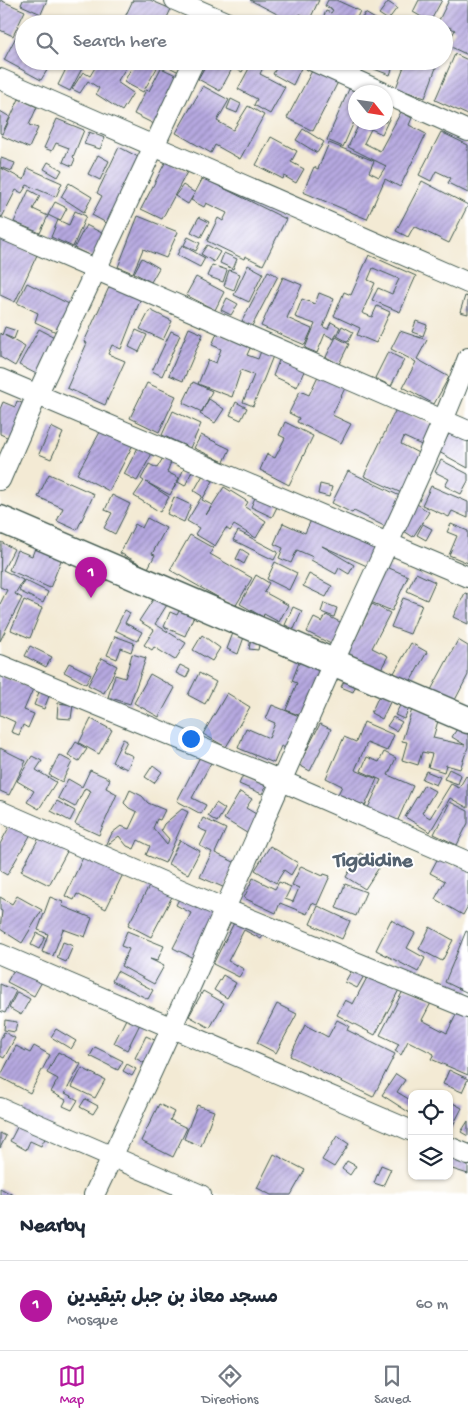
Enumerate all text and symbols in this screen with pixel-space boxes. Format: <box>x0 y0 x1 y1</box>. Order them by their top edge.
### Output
search box <box>15 15 453 70</box>
icon: search <box>33 29 61 57</box>
text: Search here <box>73 31 167 54</box>
north arrow <box>348 85 393 130</box>
pin: 1 <box>75 557 107 598</box>
your location <box>178 726 204 752</box>
district label: Tigdidine <box>331 850 414 875</box>
map controls <box>408 1090 453 1180</box>
button: locate <box>408 1090 453 1135</box>
button: layers <box>408 1135 453 1180</box>
text: Nearby <box>20 1215 85 1240</box>
text: مسجد معاذ بن جبل بتيقيدين <box>67 1287 278 1310</box>
text: 1 <box>33 1296 39 1315</box>
text: 60 m <box>416 1296 448 1315</box>
text: Mosque <box>67 1312 118 1331</box>
tab: Map <box>58 1362 86 1409</box>
tab: Directions <box>202 1362 259 1409</box>
tab: Saved <box>374 1362 410 1409</box>

